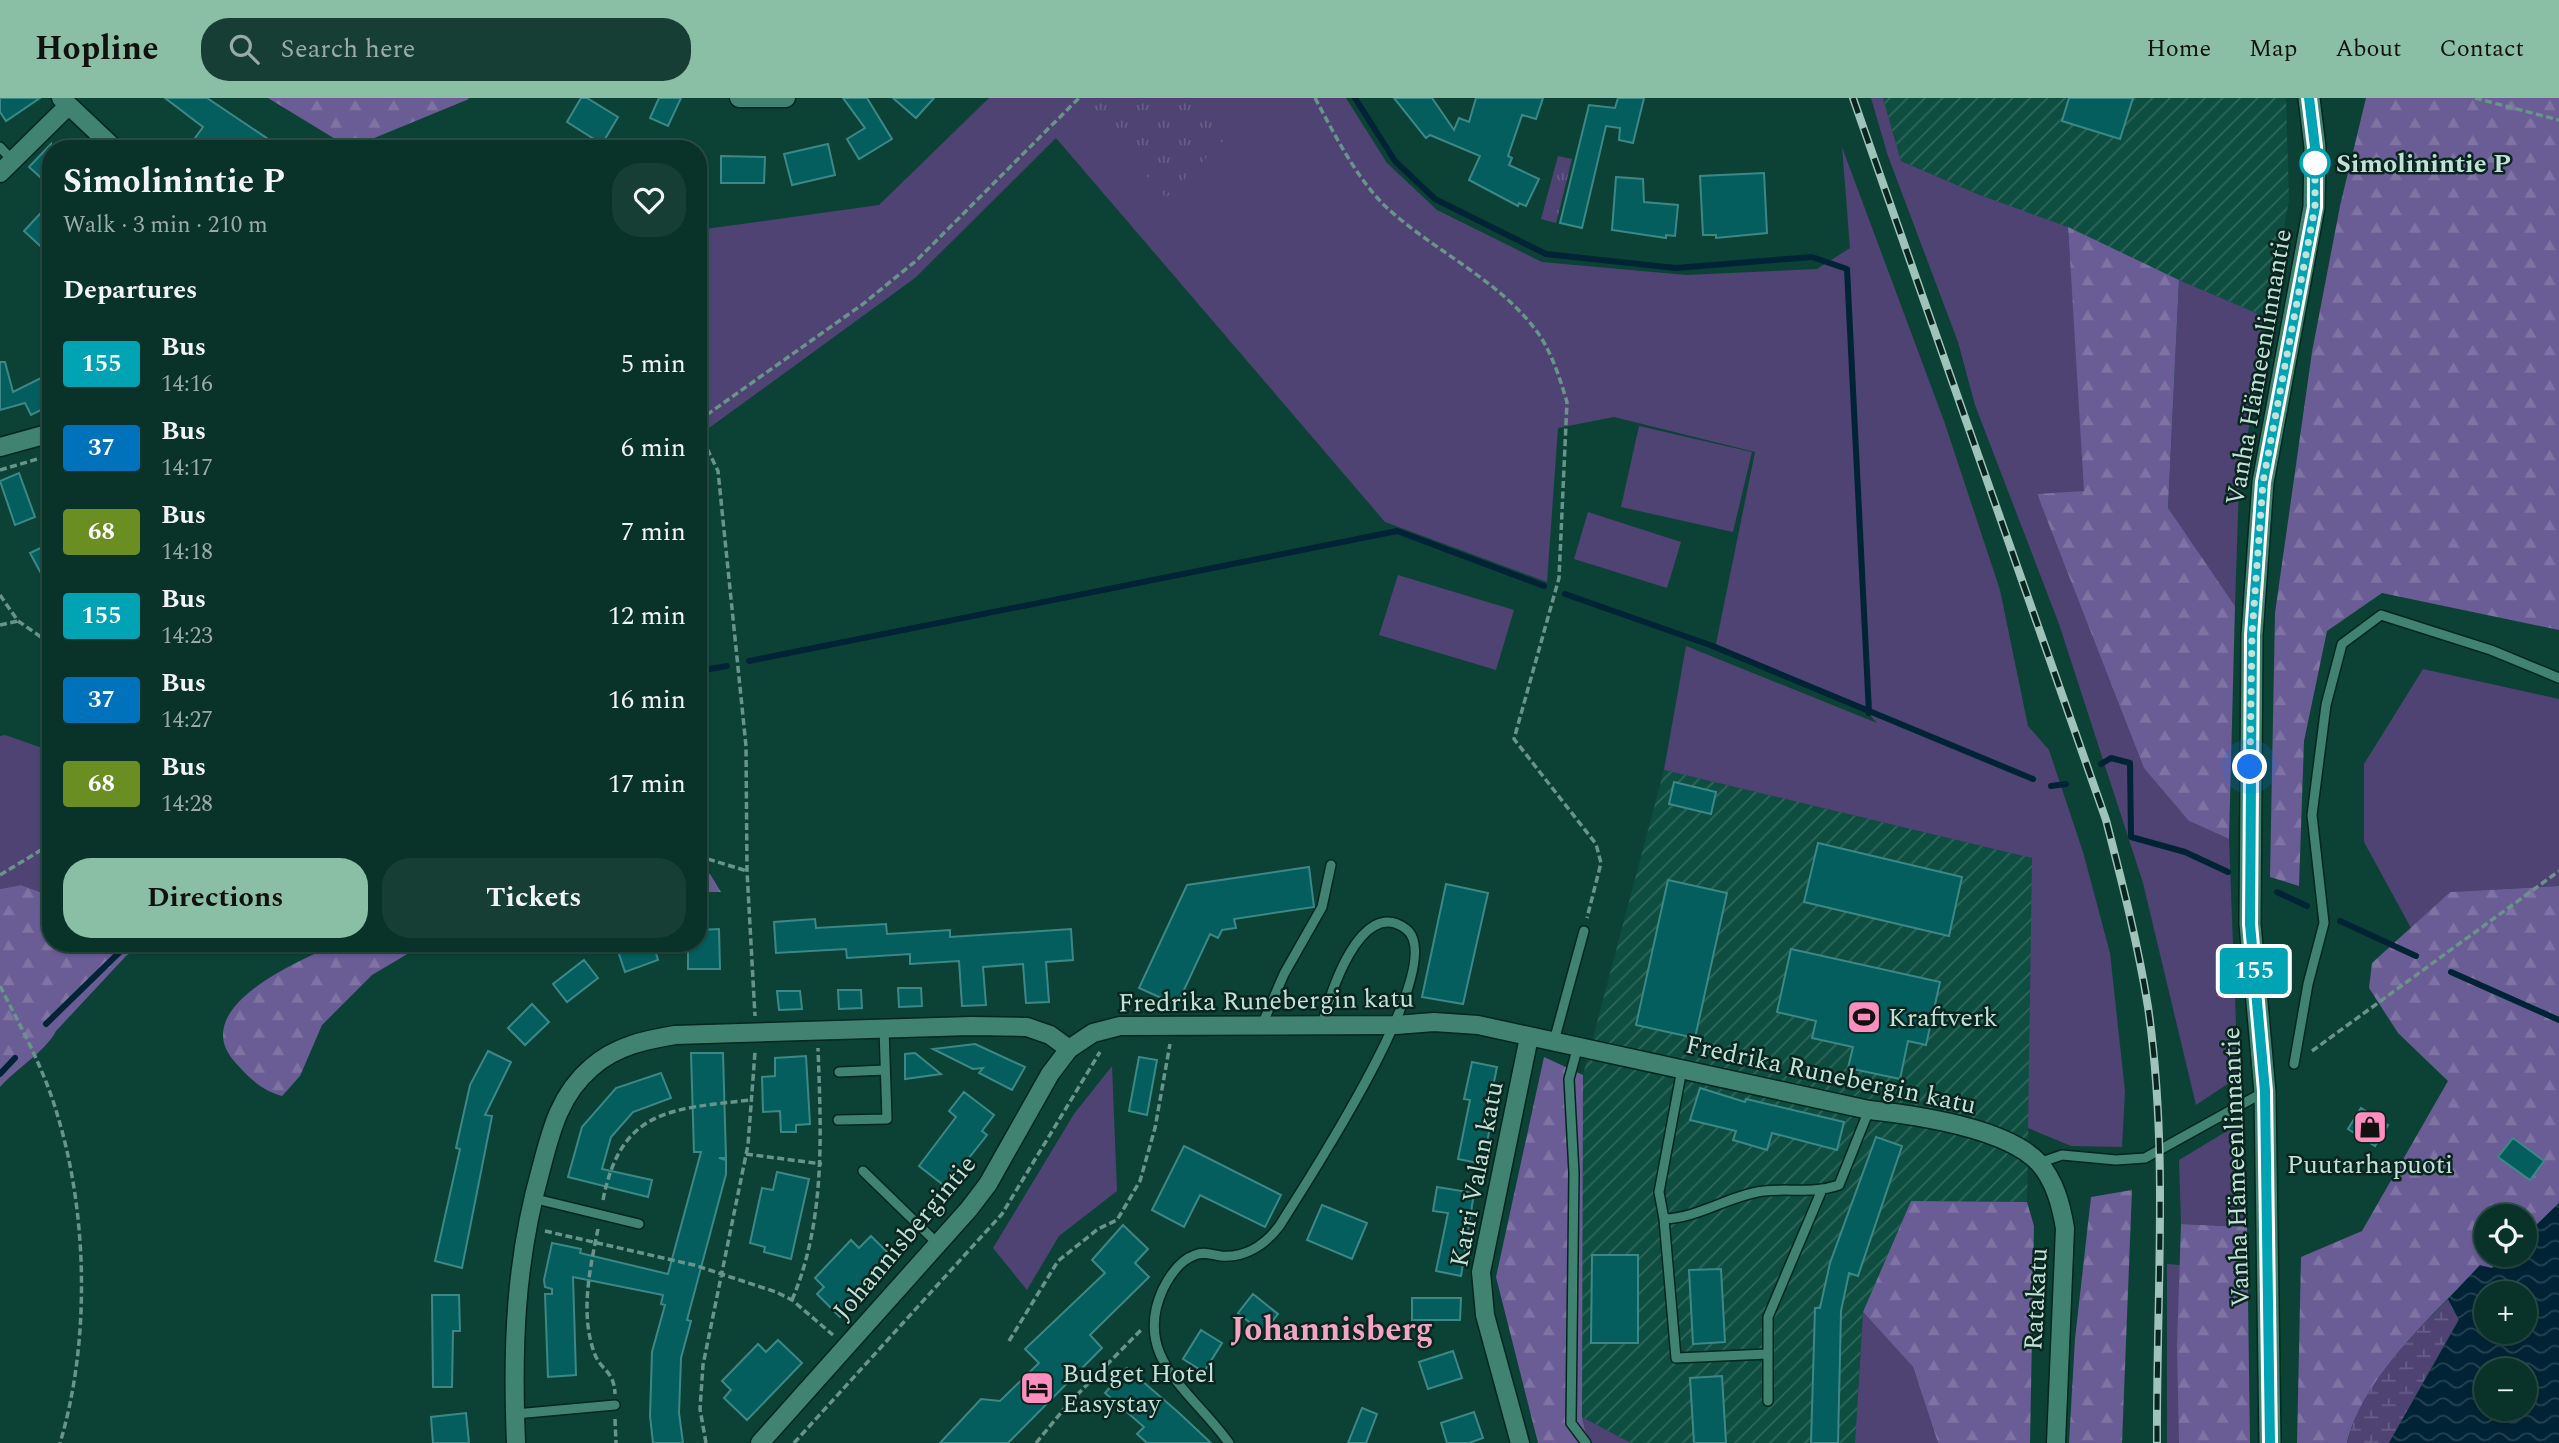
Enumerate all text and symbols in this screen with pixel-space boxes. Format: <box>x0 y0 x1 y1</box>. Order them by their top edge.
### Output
search box <box>201 18 691 81</box>
text: Hopline <box>35 24 159 74</box>
text: Search here <box>281 29 415 69</box>
icon: search <box>225 30 263 68</box>
text: Home <box>2146 31 2211 67</box>
text: Map <box>2249 31 2297 67</box>
text: About <box>2335 31 2401 67</box>
text: Contact <box>2439 31 2524 67</box>
place label: Simolinintie P <box>2336 144 2511 184</box>
marker: Simolinintie P <box>2300 148 2330 178</box>
text: Simolinintie P <box>63 157 285 207</box>
button: heart <box>612 163 686 237</box>
text: Walk · 3 min · 210 m <box>63 208 268 243</box>
street label: Vanha Hämeenlinnantie <box>2215 226 2303 509</box>
text: Departures <box>63 270 197 310</box>
text: Bus <box>161 327 206 367</box>
text: 5 min <box>621 344 686 384</box>
text: 155 <box>81 346 122 382</box>
text: 14:16 <box>161 367 213 402</box>
text: Bus <box>161 411 206 451</box>
text: 6 min <box>621 428 686 468</box>
text: 37 <box>88 430 115 466</box>
text: 14:17 <box>161 451 213 486</box>
text: Bus <box>161 495 206 535</box>
text: 7 min <box>621 512 686 552</box>
text: 68 <box>88 514 115 550</box>
text: 14:18 <box>161 535 213 570</box>
text: Bus <box>161 579 206 619</box>
text: 12 min <box>608 596 686 636</box>
text: 155 <box>81 598 122 634</box>
text: 14:23 <box>161 619 213 654</box>
text: Bus <box>161 663 206 703</box>
text: 16 min <box>608 680 686 720</box>
text: 37 <box>88 682 115 718</box>
text: 14:27 <box>161 703 213 738</box>
text: Bus <box>161 747 206 787</box>
your location <box>2232 749 2267 784</box>
text: 17 min <box>608 764 686 804</box>
text: 68 <box>88 766 115 802</box>
text: 14:28 <box>161 787 213 822</box>
button: Directions <box>63 858 368 938</box>
button: Tickets <box>382 858 686 938</box>
line badge: 155 <box>2214 948 2294 994</box>
text: 155 <box>2234 953 2274 989</box>
street label: Fredrika Runebergin katu <box>1118 978 1414 1024</box>
sports icon: Kraftverk <box>1845 998 1883 1036</box>
place label: Kraftverk <box>1888 998 1998 1038</box>
street label: Fredrika Runebergin katu <box>1682 1025 1980 1125</box>
street label: Vanha Hämeenlinnantie <box>2211 1026 2261 1308</box>
street label: Katri Valan katu <box>1439 1078 1515 1271</box>
shop icon: Puutarhapuoti <box>2351 1108 2389 1146</box>
place label: Puutarhapuoti <box>2287 1145 2453 1185</box>
street label: Johannisbergintie <box>823 1146 986 1329</box>
map controls <box>2474 1204 2537 1421</box>
button: locate <box>2474 1204 2537 1267</box>
street label: Ratakatu <box>2013 1247 2059 1351</box>
button: + <box>2474 1281 2537 1344</box>
district label: Johannisberg <box>1231 1305 1433 1355</box>
place label: Budget Hotel Easystay <box>1062 1354 1215 1424</box>
button: − <box>2474 1358 2537 1421</box>
hotel icon: Budget Hotel Easystay <box>1018 1369 1056 1407</box>

